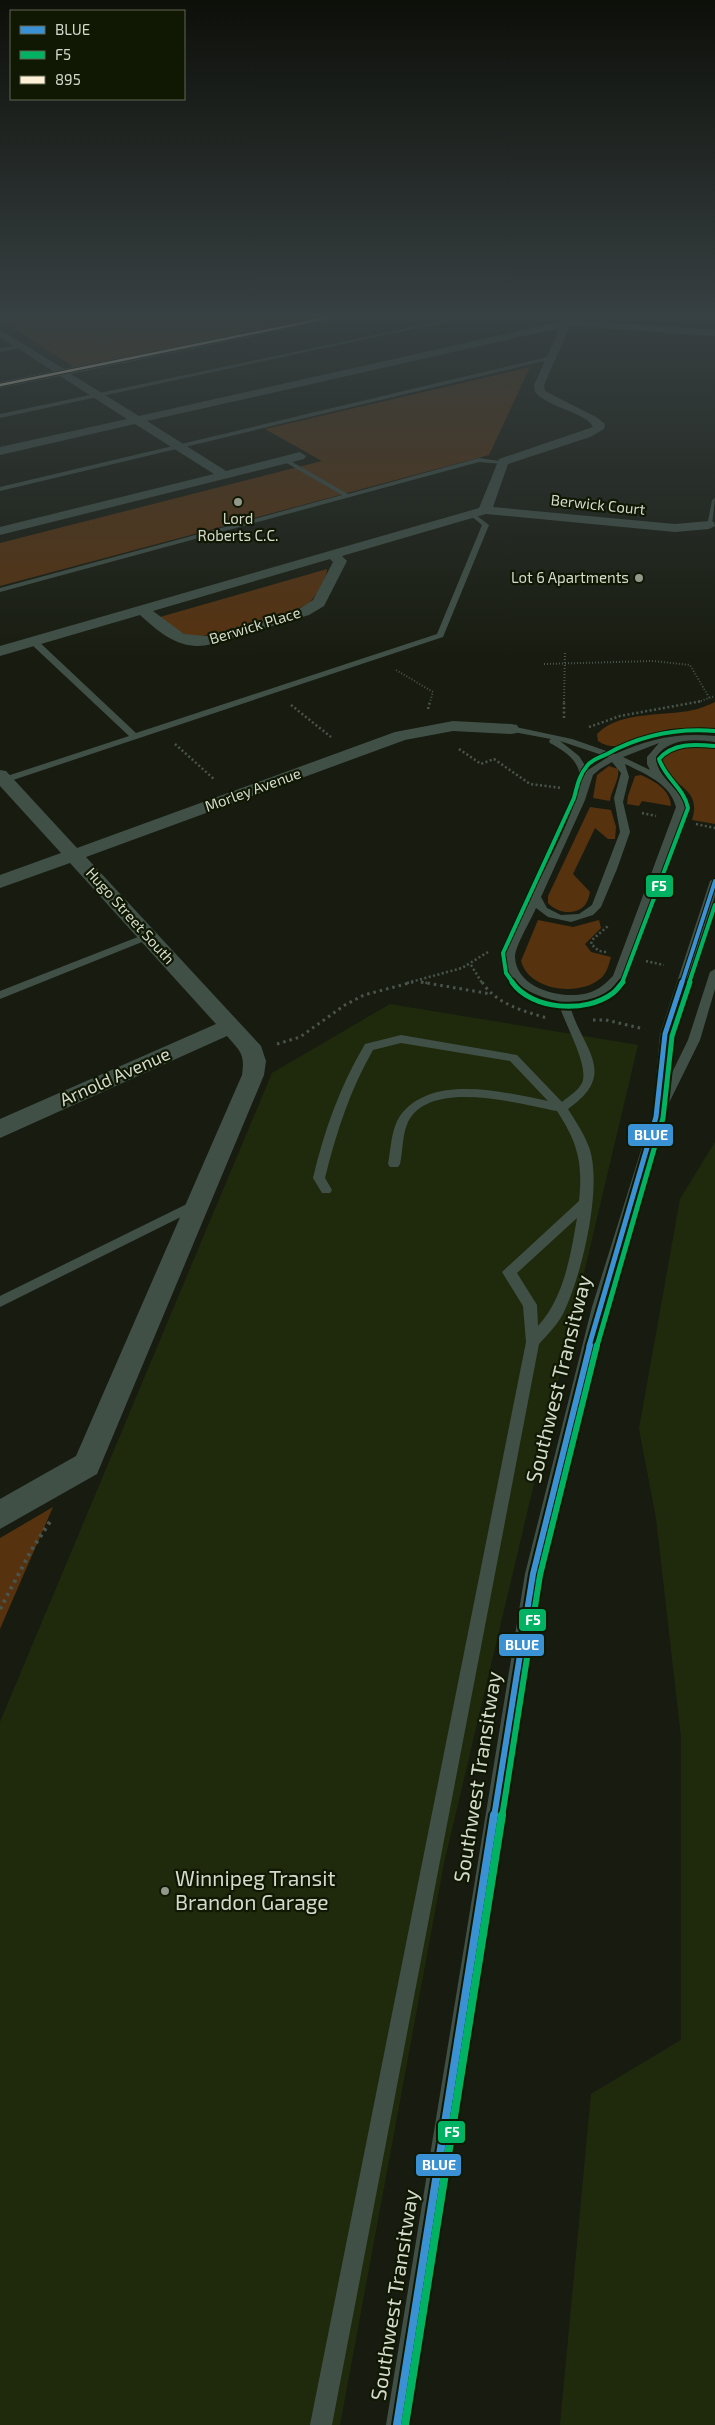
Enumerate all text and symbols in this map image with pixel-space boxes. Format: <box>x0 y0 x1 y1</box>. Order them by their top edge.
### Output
legend <box>10 10 185 100</box>
text: BLUE <box>55 20 90 38</box>
text: F5 <box>55 45 71 63</box>
text: 895 <box>55 70 81 88</box>
street label: Berwick Court <box>550 490 647 518</box>
marker: Lord Roberts C.C. <box>232 496 244 508</box>
place label: Lord Roberts C.C. <box>198 509 278 544</box>
place label: Lot 6 Apartments <box>511 568 629 586</box>
marker: Lot 6 Apartments <box>633 572 645 584</box>
street label: Berwick Place <box>207 603 302 647</box>
street label: Morley Avenue <box>202 763 303 815</box>
street label: Hugo Street South <box>83 863 179 967</box>
line badge: F5 <box>645 874 674 898</box>
text: F5 <box>651 877 667 894</box>
street label: Arnold Avenue <box>56 1042 173 1110</box>
line badge: BLUE <box>627 1123 674 1147</box>
text: BLUE <box>634 1126 668 1143</box>
street label: Southwest Transitway <box>520 1272 595 1485</box>
line badge: F5 <box>518 1608 547 1632</box>
text: F5 <box>525 1611 541 1628</box>
line badge: BLUE <box>498 1633 545 1657</box>
text: BLUE <box>505 1636 539 1653</box>
street label: Southwest Transitway <box>447 1669 506 1884</box>
place label: Winnipeg Transit Brandon Garage <box>175 1865 335 1914</box>
marker: Winnipeg Transit Brandon Garage <box>159 1885 171 1897</box>
line badge: F5 <box>437 2120 466 2144</box>
text: F5 <box>444 2123 460 2140</box>
line badge: BLUE <box>415 2153 462 2177</box>
text: BLUE <box>422 2156 456 2173</box>
street label: Southwest Transitway <box>364 2187 423 2402</box>

